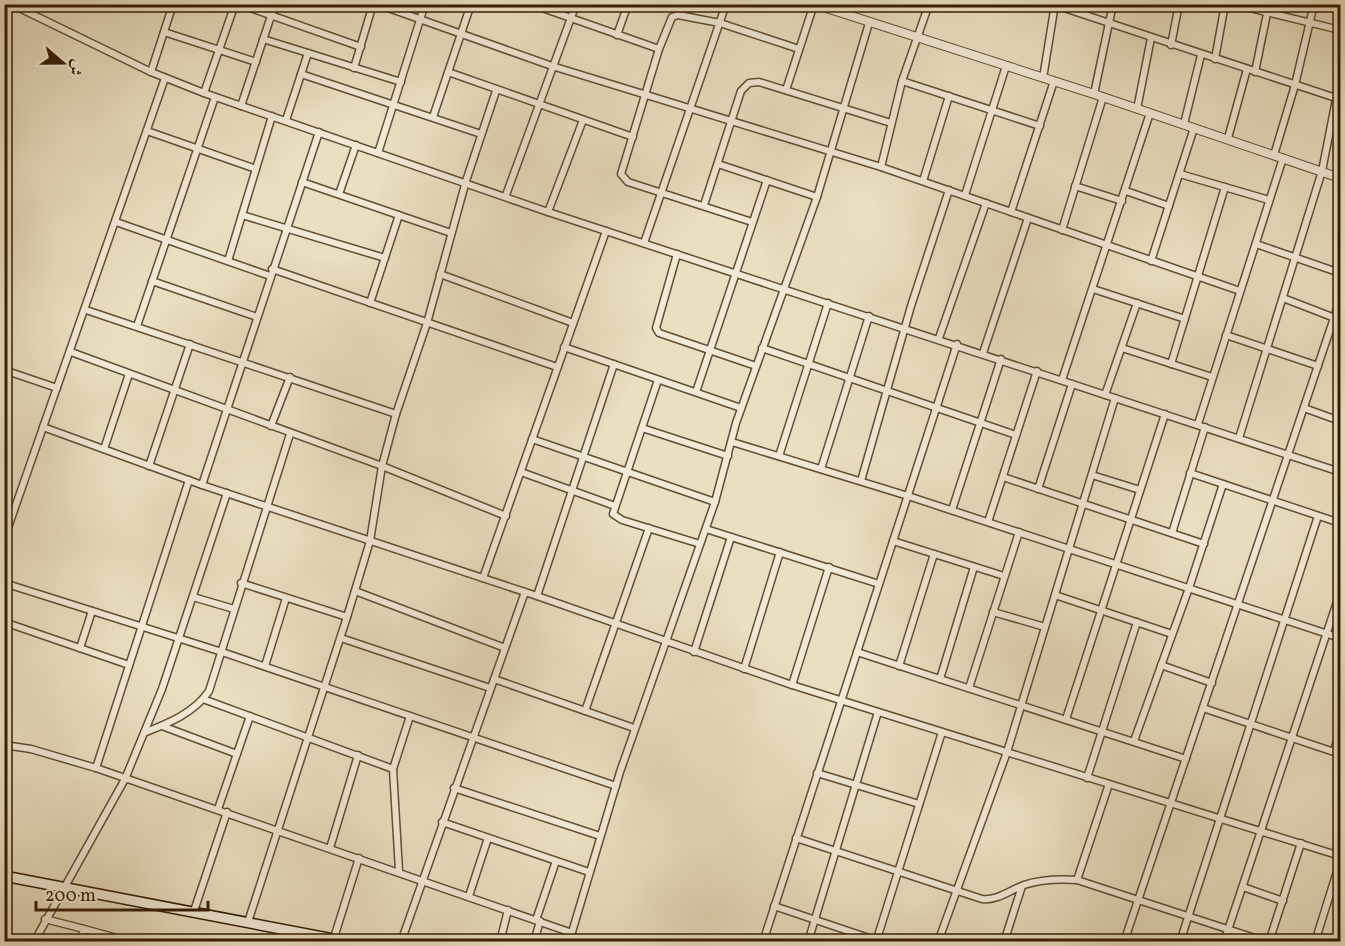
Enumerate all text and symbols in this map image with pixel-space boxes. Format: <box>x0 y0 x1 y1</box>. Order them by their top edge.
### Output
north arrow <box>33 33 93 93</box>
text: ش <box>62 56 88 79</box>
scale bar <box>36 874 208 912</box>
text: 200 m <box>45 884 96 909</box>

